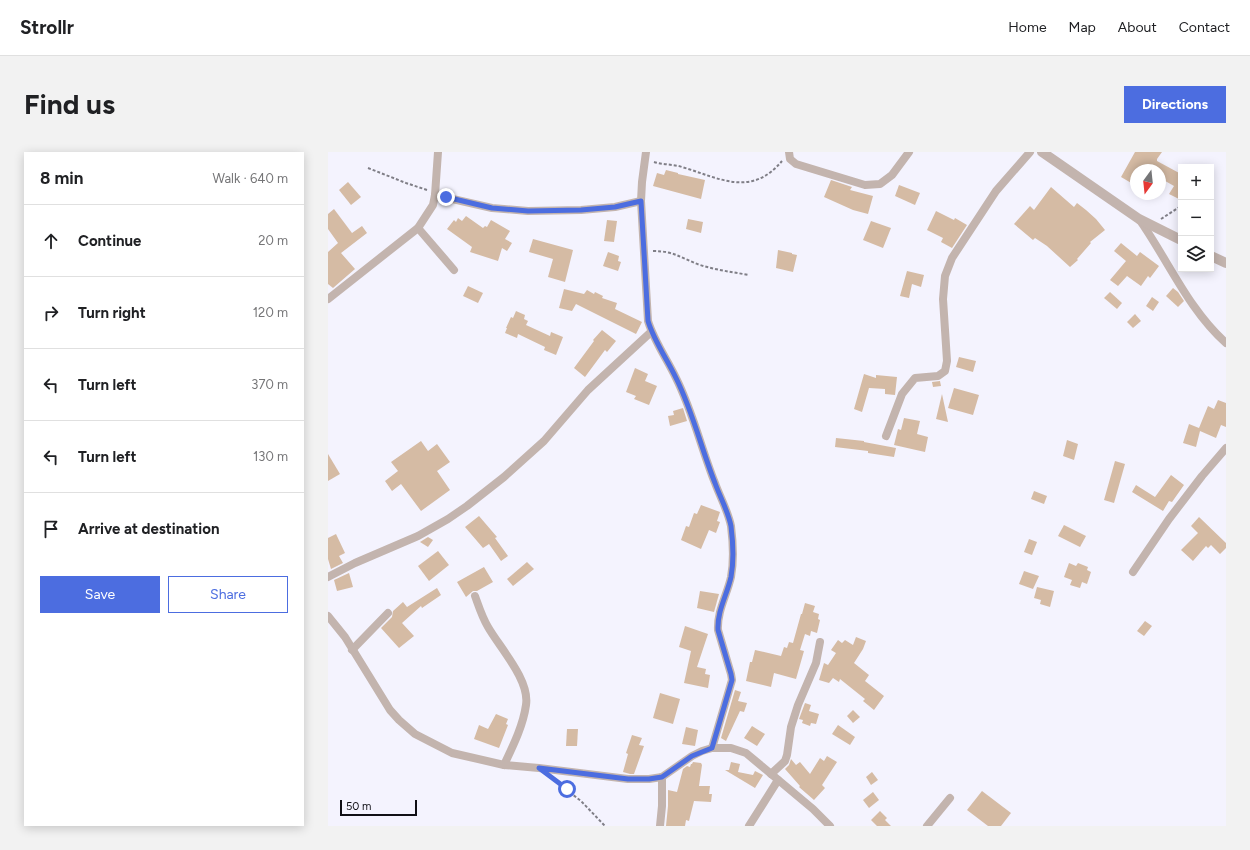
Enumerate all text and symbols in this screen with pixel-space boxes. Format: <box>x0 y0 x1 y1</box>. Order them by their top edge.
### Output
text: Strollr <box>20 16 74 39</box>
text: Home <box>1008 19 1047 36</box>
text: Map <box>1069 19 1096 36</box>
text: About <box>1118 19 1157 36</box>
text: Contact <box>1179 19 1230 36</box>
button: Directions <box>1124 86 1226 123</box>
text: Find us <box>24 87 115 121</box>
north arrow <box>1130 164 1166 200</box>
map controls <box>1178 164 1214 272</box>
button: + <box>1178 164 1214 200</box>
text: 8 min <box>40 168 83 188</box>
text: Walk · 640 m <box>212 171 288 186</box>
route end <box>437 188 455 206</box>
button: − <box>1178 200 1214 236</box>
icon: ahead <box>40 230 62 252</box>
text: Continue <box>78 232 141 250</box>
text: 20 m <box>258 233 288 248</box>
button: layers <box>1178 236 1214 272</box>
icon: right <box>40 302 62 324</box>
text: Turn right <box>78 304 146 322</box>
text: 120 m <box>253 305 288 320</box>
icon: left <box>40 374 62 396</box>
text: Turn left <box>78 376 136 394</box>
text: 370 m <box>251 377 288 392</box>
icon: left <box>40 446 62 468</box>
text: Turn left <box>78 448 136 466</box>
text: 130 m <box>253 449 288 464</box>
icon: arrive <box>40 518 62 540</box>
text: Arrive at destination <box>78 520 219 538</box>
button: Save <box>40 576 160 613</box>
button: Share <box>168 576 288 613</box>
route start <box>558 780 576 798</box>
scale bar <box>340 798 417 817</box>
text: 50 m <box>346 800 371 813</box>

